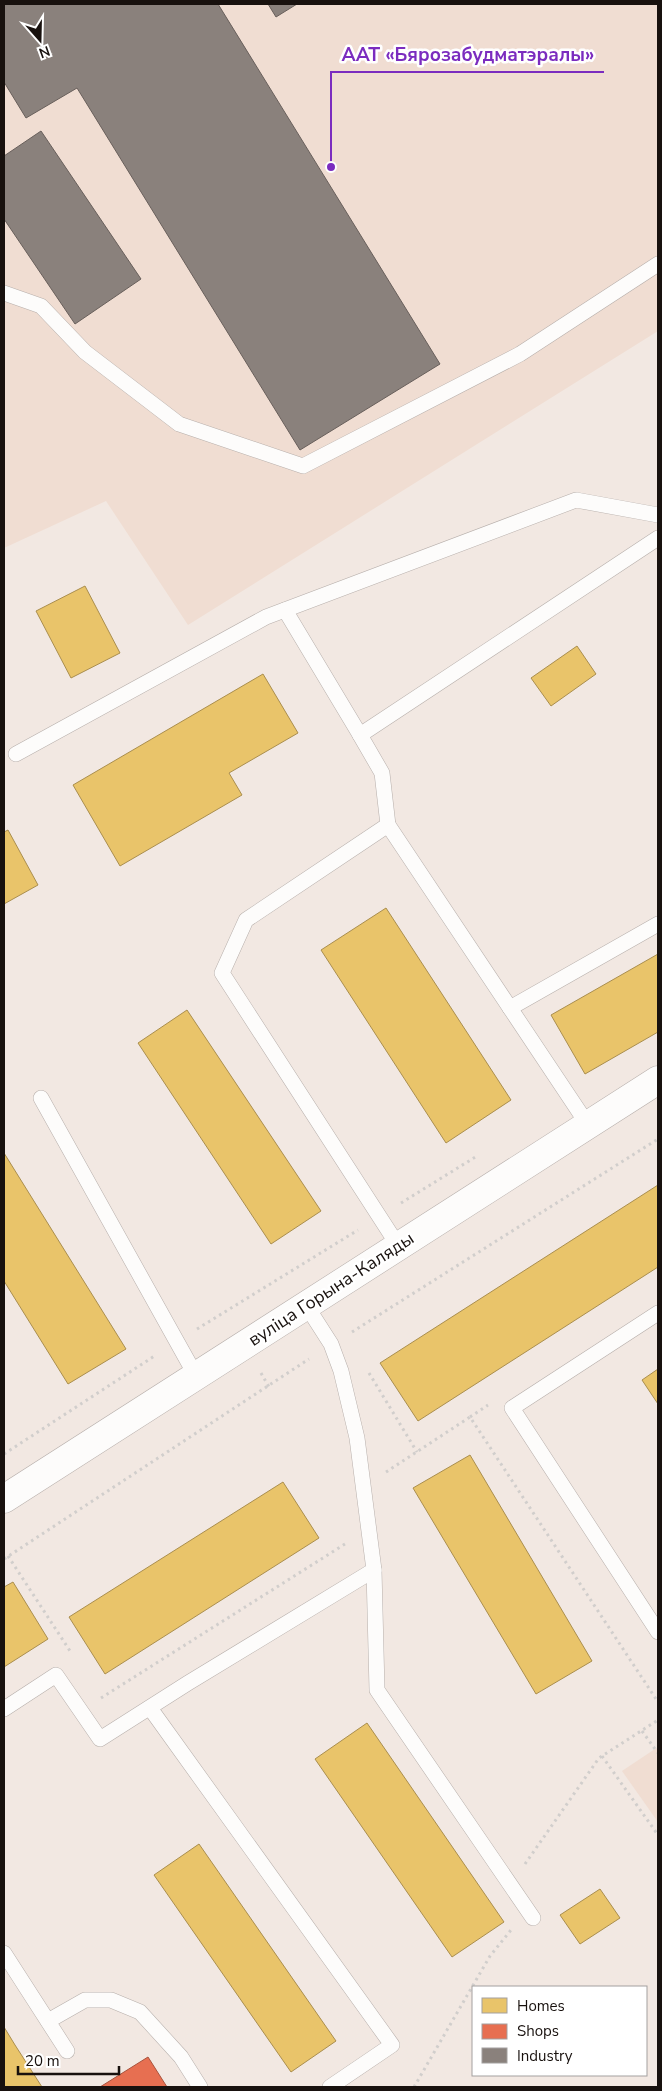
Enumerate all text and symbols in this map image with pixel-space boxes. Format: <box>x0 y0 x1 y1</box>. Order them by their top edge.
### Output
north arrow <box>15 15 65 65</box>
callout: ААТ «Бярозабудматэралы» <box>331 38 604 72</box>
text: N <box>36 41 52 62</box>
text: ААТ «Бярозабудматэралы» <box>342 42 594 68</box>
street label: вуліца Горына-Каляды <box>243 1226 419 1352</box>
legend <box>472 1986 647 2076</box>
text: Homes <box>517 1996 565 2016</box>
text: Shops <box>517 2021 559 2041</box>
scale bar <box>18 2044 119 2076</box>
text: Industry <box>517 2046 573 2066</box>
text: 20 m <box>25 2051 60 2071</box>

